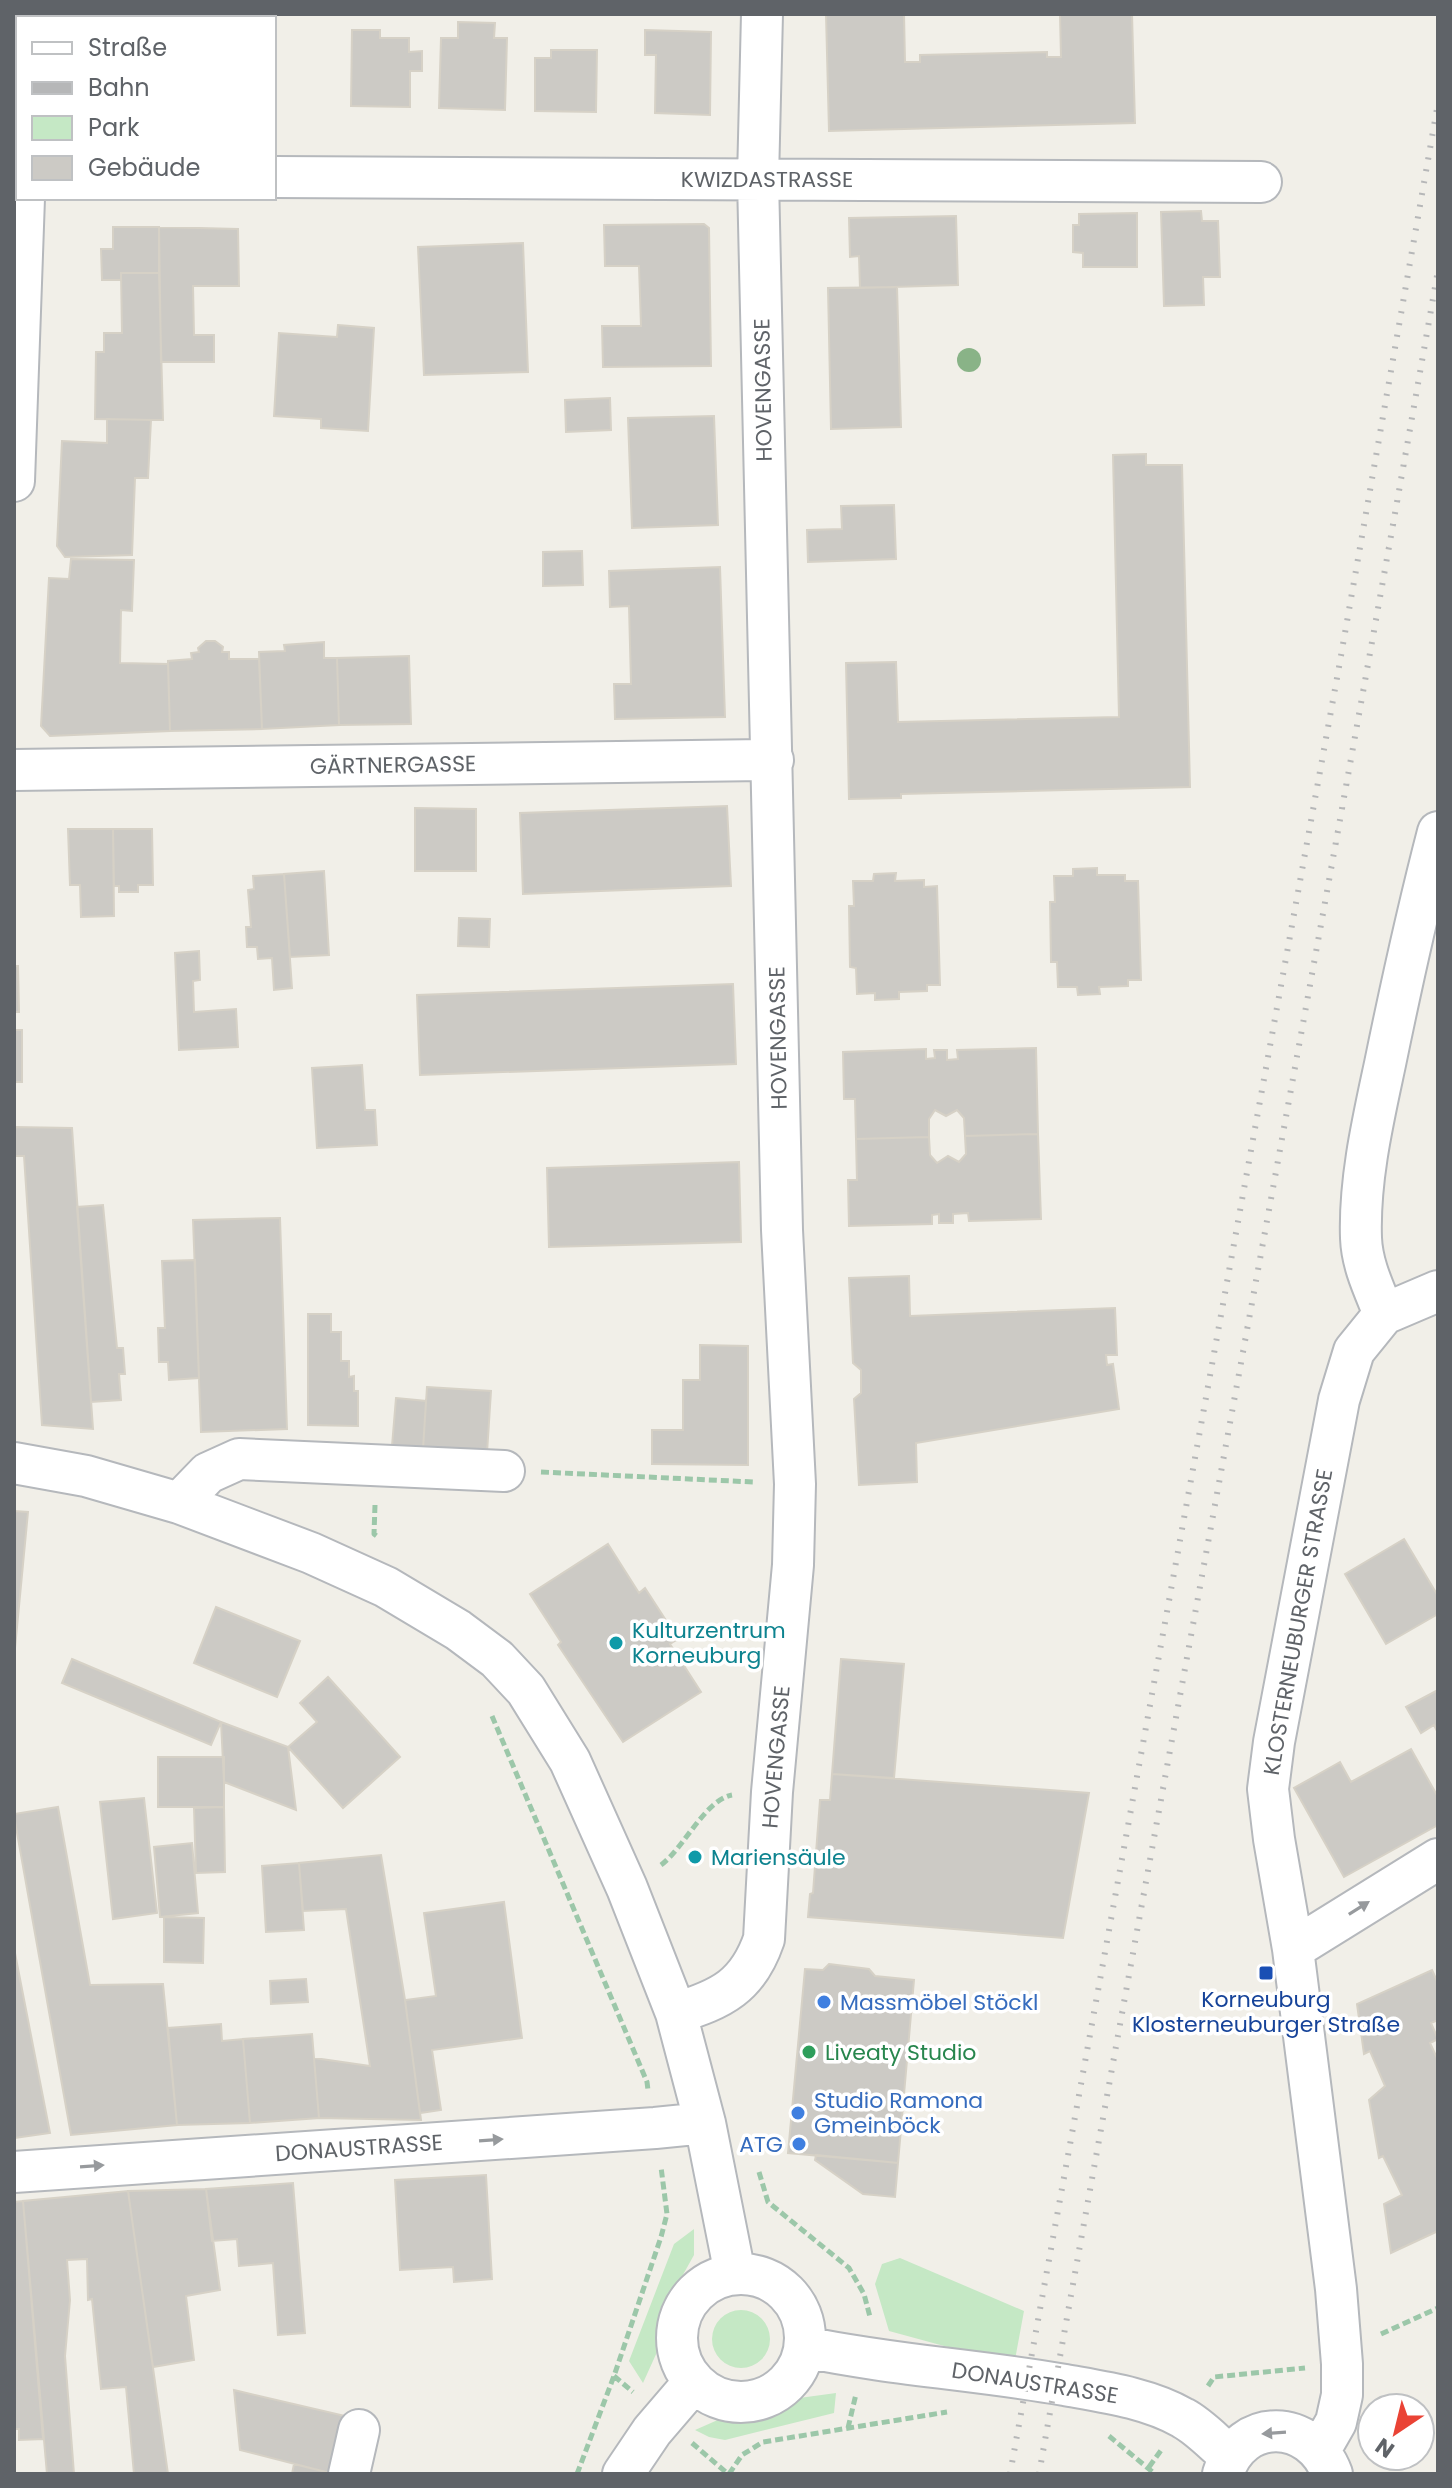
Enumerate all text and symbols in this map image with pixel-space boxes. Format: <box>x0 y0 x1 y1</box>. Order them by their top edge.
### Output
legend <box>16 16 276 200</box>
text: Straße <box>88 31 167 64</box>
text: Bahn <box>88 71 150 104</box>
text: Park <box>88 111 140 144</box>
text: Gebäude <box>88 151 200 184</box>
street label: KWIZDASTRASSE <box>681 164 853 195</box>
street label: HOVENGASSE <box>746 318 780 462</box>
street label: GÄRTNERGASSE <box>310 748 476 782</box>
street label: HOVENGASSE <box>761 966 795 1110</box>
street label: KLOSTERNEUBURGER STRASSE <box>1256 1466 1340 1778</box>
place label: Kulturzentrum Korneuburg <box>632 1615 786 1671</box>
marker: Kulturzentrum Korneuburg <box>607 1634 625 1652</box>
street label: HOVENGASSE <box>754 1684 798 1830</box>
place label: Mariensäule <box>711 1842 846 1873</box>
marker: Mariensäule <box>686 1848 704 1866</box>
one-way arrow <box>1348 1902 1370 1916</box>
marker: Korneuburg Klosterneuburger Straße <box>1257 1964 1275 1982</box>
place label: Korneuburg Klosterneuburger Straße <box>1132 1984 1400 2040</box>
place label: Massmöbel Stöckl <box>840 1987 1038 2018</box>
marker: Massmöbel Stöckl <box>815 1993 833 2011</box>
place label: Liveaty Studio <box>825 2037 976 2068</box>
marker: Liveaty Studio <box>800 2043 818 2061</box>
place label: Studio Ramona Gmeinböck <box>814 2085 983 2141</box>
marker: Studio Ramona Gmeinböck <box>789 2104 807 2122</box>
street label: DONAUSTRASSE <box>274 2127 444 2169</box>
place label: ATG <box>739 2129 783 2160</box>
one-way arrow <box>479 2133 504 2146</box>
marker: ATG <box>790 2135 808 2153</box>
one-way arrow <box>80 2160 105 2173</box>
street label: DONAUSTRASSE <box>950 2355 1120 2411</box>
north arrow <box>1356 2392 1436 2472</box>
one-way arrow <box>1261 2427 1286 2440</box>
text: N <box>1369 2431 1400 2465</box>

